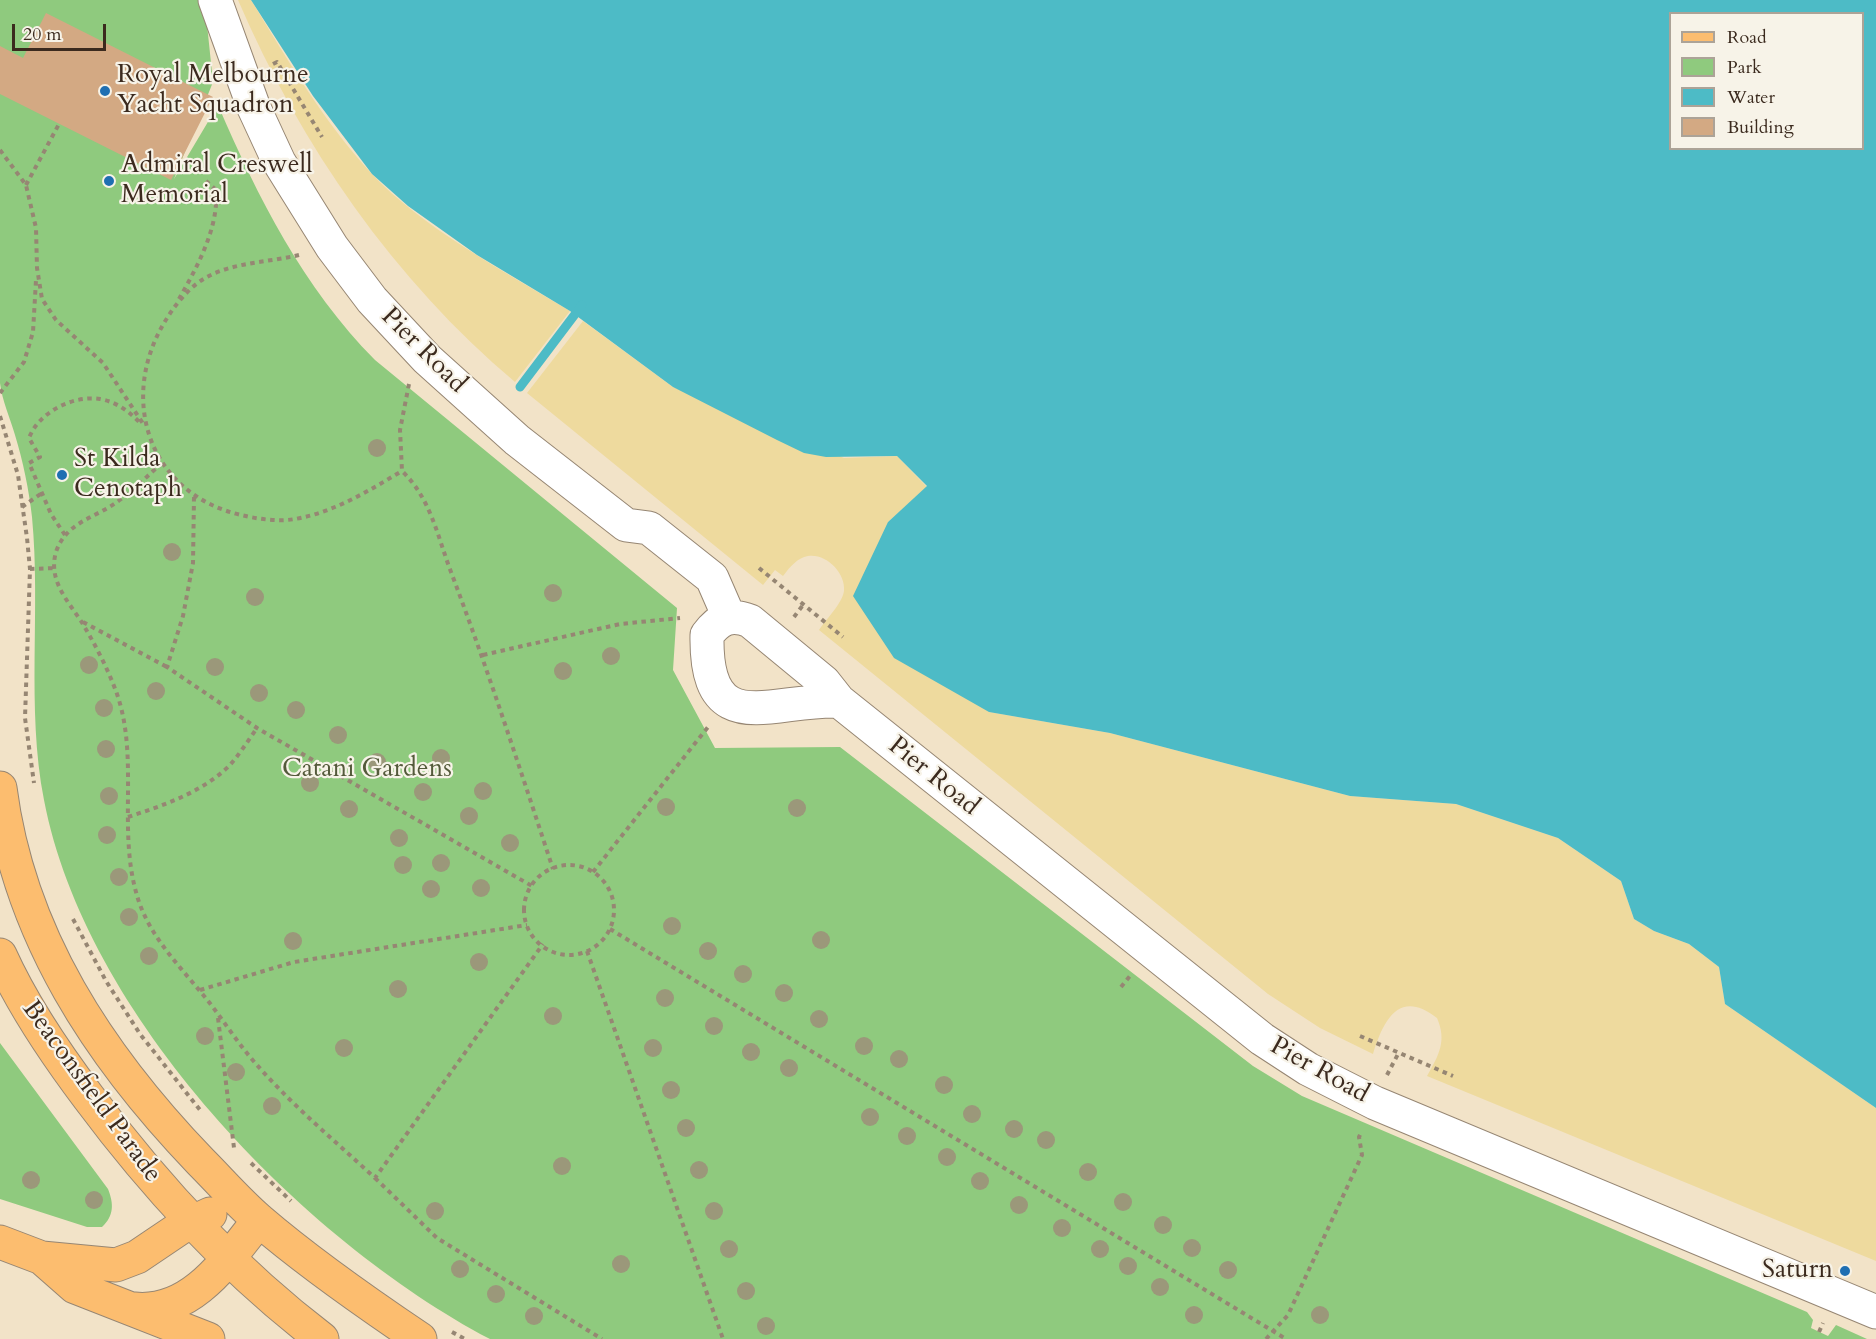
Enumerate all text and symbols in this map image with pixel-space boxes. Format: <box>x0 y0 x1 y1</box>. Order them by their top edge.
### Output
scale bar <box>15 12 110 50</box>
legend <box>1669 12 1864 150</box>
text: 20 m <box>23 22 62 47</box>
text: Road <box>1727 25 1767 50</box>
text: Park <box>1727 55 1762 80</box>
place label: Royal Melbourne Yacht Squadron <box>117 60 309 122</box>
marker: Royal Melbourne Yacht Squadron <box>98 84 112 98</box>
text: Water <box>1727 85 1775 110</box>
text: Building <box>1727 115 1794 140</box>
place label: Admiral Creswell Memorial <box>121 150 313 212</box>
marker: Admiral Creswell Memorial <box>102 174 116 188</box>
street label: Pier Road <box>374 302 472 400</box>
place label: St Kilda Cenotaph <box>74 444 182 506</box>
marker: St Kilda Cenotaph <box>55 468 69 482</box>
street label: Pier Road <box>881 731 985 823</box>
park label: Catani Gardens <box>282 754 452 786</box>
street label: Beaconsfield Parade <box>15 995 167 1189</box>
street label: Pier Road <box>1264 1031 1374 1111</box>
place label: Saturn <box>1762 1255 1833 1287</box>
marker: Saturn <box>1838 1264 1852 1278</box>

